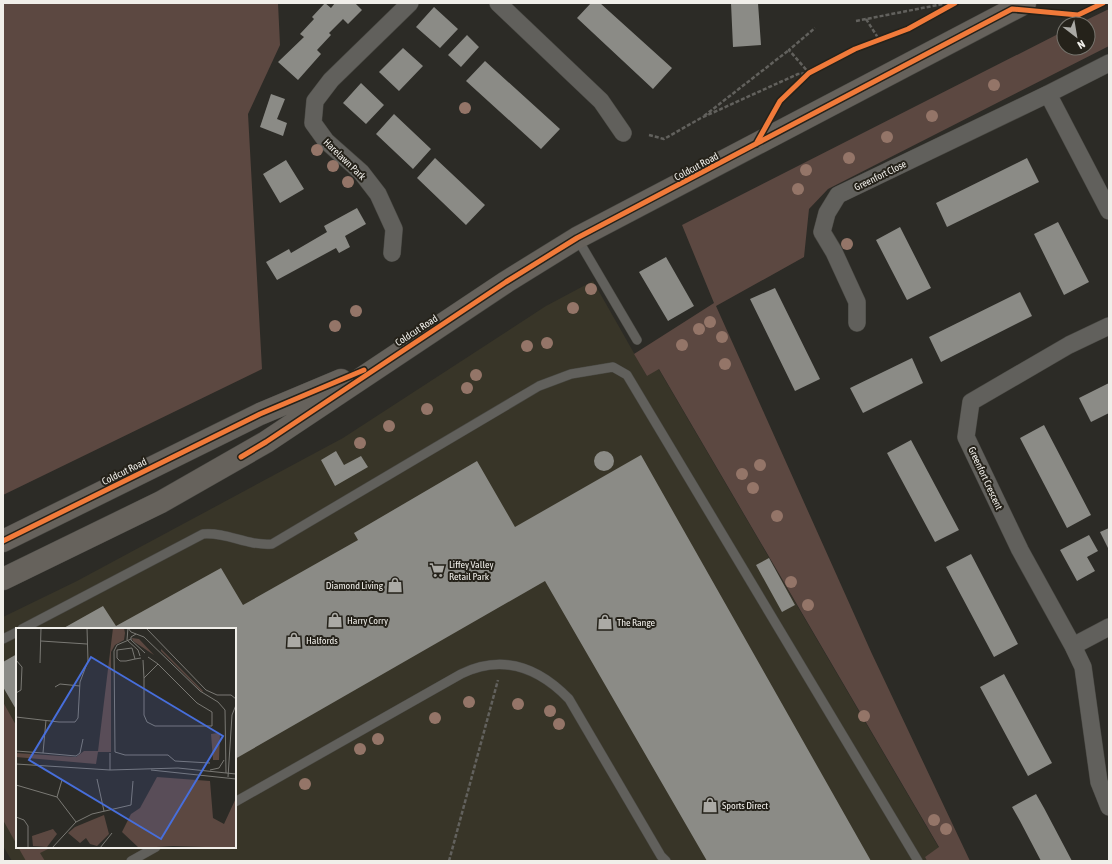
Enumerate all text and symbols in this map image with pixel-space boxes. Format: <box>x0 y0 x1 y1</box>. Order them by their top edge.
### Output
north arrow <box>1056 16 1096 56</box>
text: N <box>1075 38 1087 51</box>
street label: Harelawn Park <box>321 137 368 183</box>
street label: Coldcut Road <box>672 150 720 183</box>
street label: Greenfort Close <box>852 158 908 193</box>
street label: Coldcut Road <box>393 312 440 348</box>
street label: Greenfort Crescent <box>966 445 1005 512</box>
street label: Coldcut Road <box>100 456 149 487</box>
place label: Liffey Valley Retail Park <box>449 559 494 582</box>
supermarket icon: Liffey Valley Retail Park <box>428 561 446 579</box>
shop icon: Diamond Living <box>386 576 404 594</box>
place label: Diamond Living <box>326 580 384 591</box>
shop icon: Harry Corry <box>326 611 344 629</box>
shop icon: The Range <box>596 613 614 631</box>
place label: Harry Corry <box>347 615 388 626</box>
place label: The Range <box>617 617 656 628</box>
inset map <box>16 628 236 848</box>
shop icon: Halfords <box>285 631 303 649</box>
place label: Halfords <box>306 635 338 646</box>
shop icon: Sports Direct <box>701 796 719 814</box>
place label: Sports Direct <box>722 800 768 811</box>

